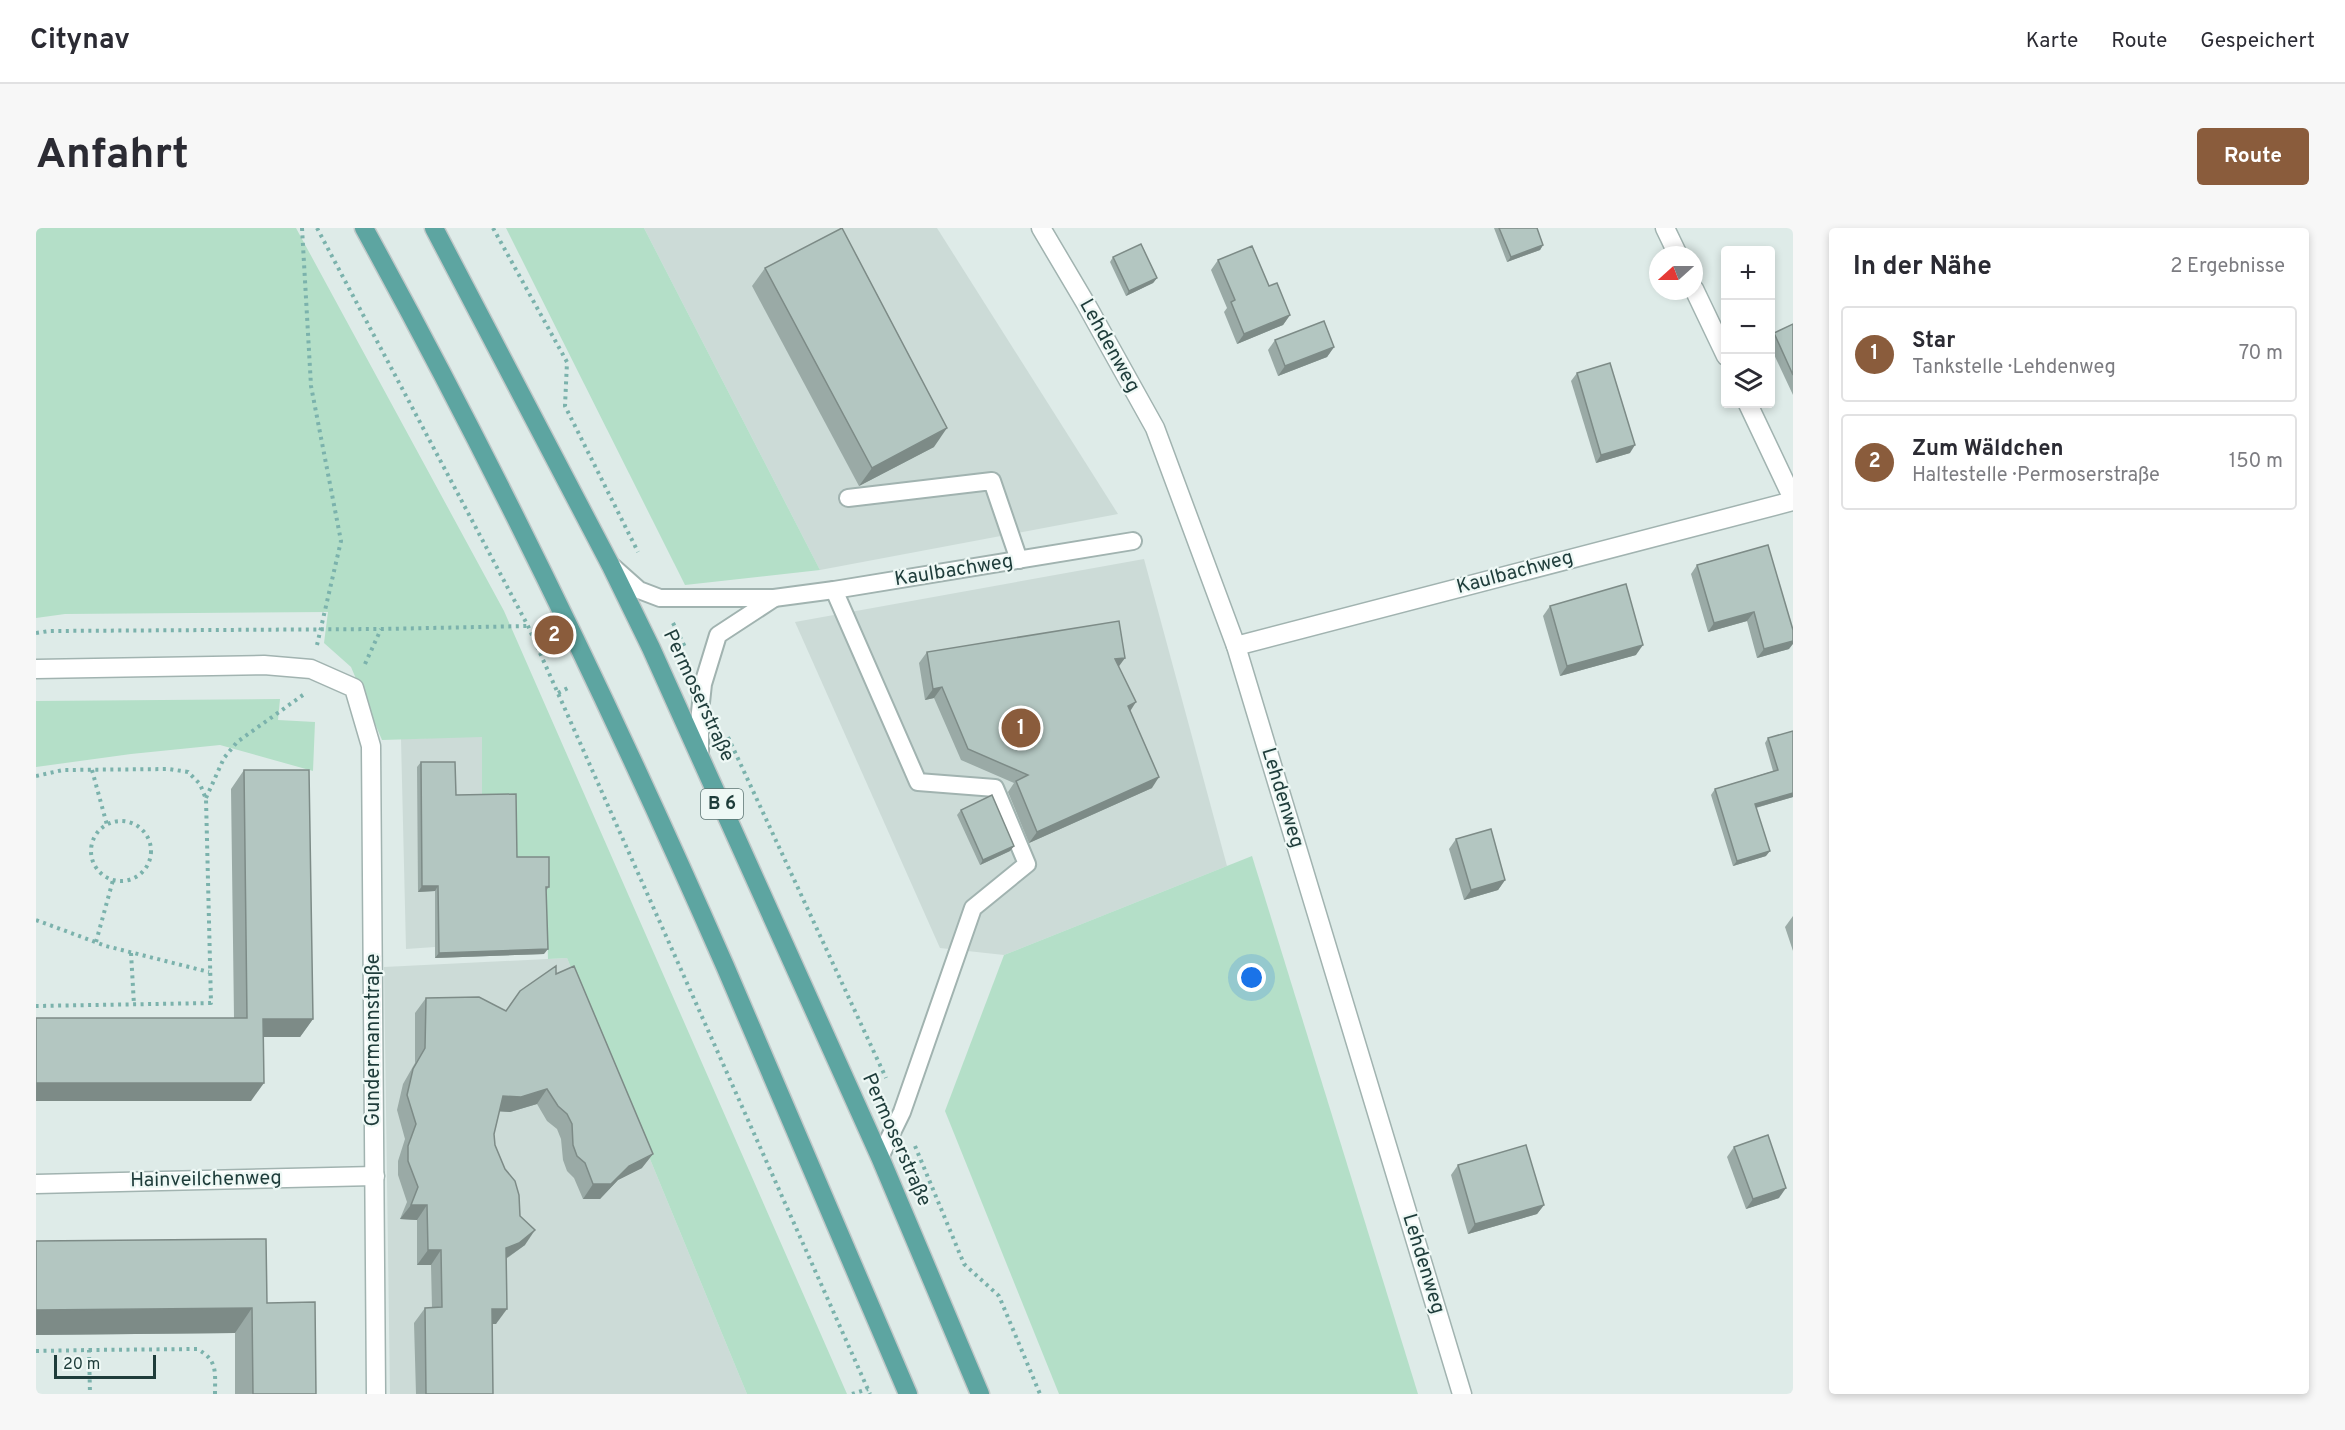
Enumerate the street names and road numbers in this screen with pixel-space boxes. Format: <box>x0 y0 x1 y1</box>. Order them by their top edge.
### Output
street label: Lehdenweg <box>1073 295 1145 397</box>
street label: Kaulbachweg <box>1454 545 1576 601</box>
street label: Kaulbachweg <box>893 549 1015 593</box>
street label: Permoserstraße <box>656 626 740 766</box>
street label: Lehdenweg <box>1254 745 1310 851</box>
road number: B 6 <box>701 789 743 819</box>
street label: Gundermannstraße <box>361 954 387 1126</box>
street label: Permoserstraße <box>855 1069 937 1211</box>
street label: Hainveilchenweg <box>130 1166 282 1194</box>
street label: Lehdenweg <box>1395 1211 1451 1317</box>

